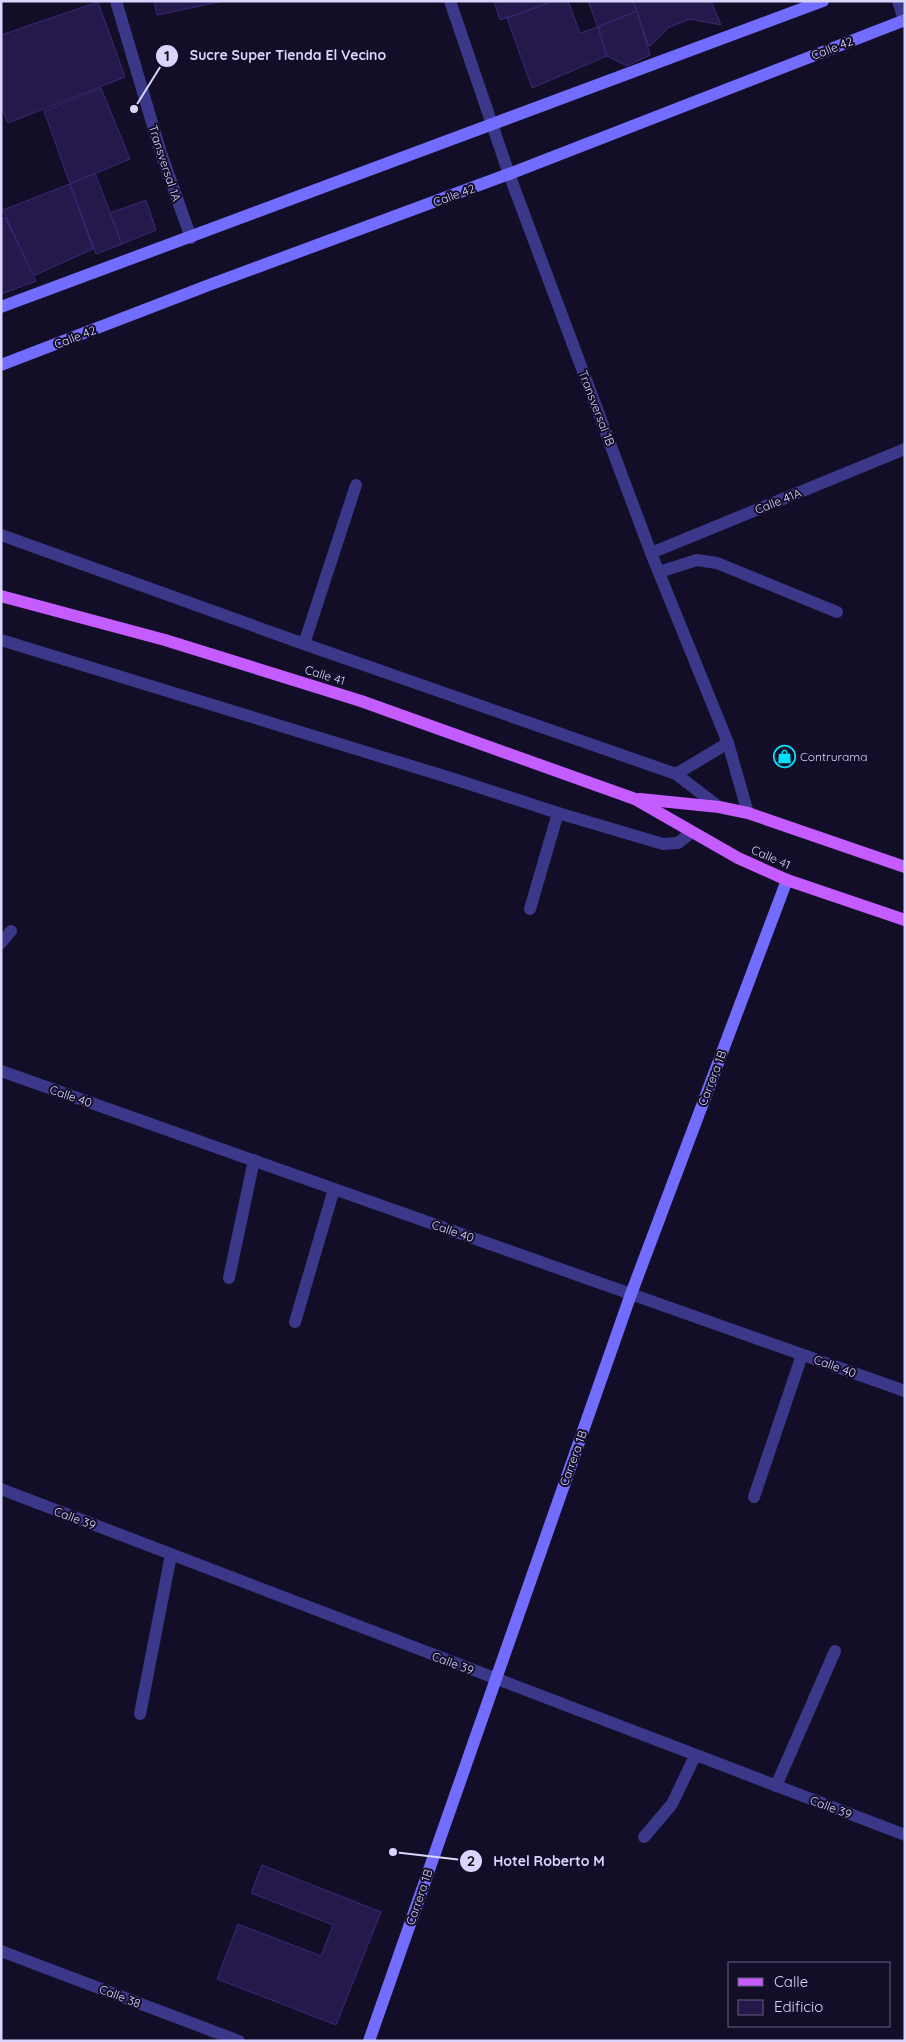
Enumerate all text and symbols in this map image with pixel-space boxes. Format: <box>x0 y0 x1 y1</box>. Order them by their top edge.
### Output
street label: Calle 42 <box>809 33 855 63</box>
callout: Sucre Super Tienda El Vecino <box>154 41 396 70</box>
text: 1 <box>164 46 170 65</box>
text: Sucre Super Tienda El Vecino <box>190 46 386 64</box>
street label: Transversal 1A <box>146 123 185 203</box>
street label: Calle 42 <box>431 180 477 209</box>
street label: Calle 42 <box>52 322 98 352</box>
street label: Transversal 1B <box>576 368 618 448</box>
street label: Calle 41A <box>752 485 804 517</box>
street label: Calle 41 <box>303 662 347 688</box>
shop icon: Contrurama <box>772 744 796 768</box>
place label: Contrurama <box>800 749 868 764</box>
street label: Calle 41 <box>749 842 793 872</box>
street label: Carrera 1B <box>695 1048 729 1108</box>
street label: Calle 40 <box>48 1082 94 1110</box>
street label: Calle 40 <box>430 1217 476 1245</box>
street label: Calle 40 <box>812 1351 858 1381</box>
street label: Carrera 1B <box>556 1428 590 1488</box>
street label: Calle 39 <box>52 1503 98 1533</box>
street label: Calle 39 <box>430 1648 476 1678</box>
street label: Calle 39 <box>808 1792 854 1822</box>
callout: Hotel Roberto M <box>458 1847 615 1876</box>
text: 2 <box>467 1851 475 1870</box>
text: Hotel Roberto M <box>493 1852 605 1870</box>
street label: Carrera 1B <box>402 1867 436 1927</box>
legend <box>728 1962 891 2027</box>
text: Calle <box>774 1972 808 1991</box>
street label: Calle 38 <box>97 1981 143 2011</box>
text: Edificio <box>774 1997 823 2016</box>

